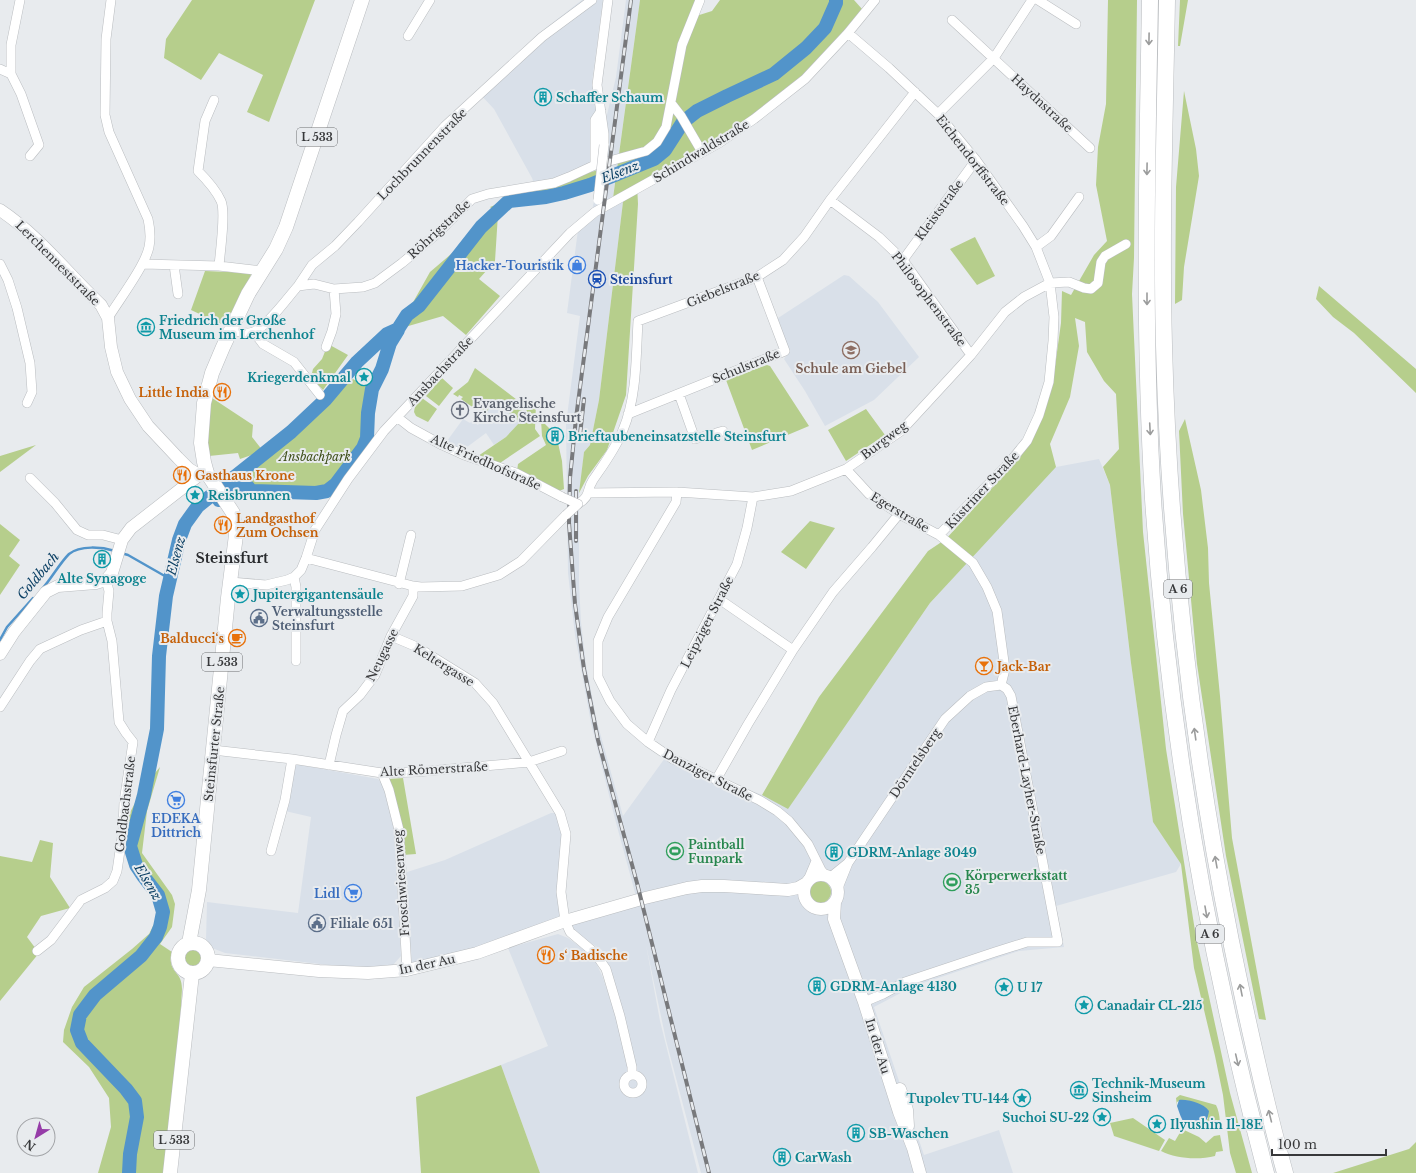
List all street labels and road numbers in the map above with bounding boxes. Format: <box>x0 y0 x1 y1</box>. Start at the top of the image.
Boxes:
street label: Haydnstraße <box>1008 71 1076 135</box>
street label: Lochbrunnenstraße <box>374 105 470 203</box>
street label: Eichendorffstraße <box>933 112 1013 208</box>
street label: Schindwaldstraße <box>650 116 752 185</box>
road number: L 533 <box>297 128 337 146</box>
street label: Kleiststraße <box>912 177 966 243</box>
street label: Röhrigstraße <box>405 196 473 262</box>
street label: Lerchenneststraße <box>13 218 104 309</box>
street label: Philosophenstraße <box>889 249 970 349</box>
street label: Giebelstraße <box>684 267 762 310</box>
street label: Ansbachstraße <box>403 333 476 410</box>
street label: Schulstraße <box>710 346 782 386</box>
street label: Burgweg <box>858 417 911 462</box>
street label: Alte Friedhofstraße <box>428 430 544 493</box>
street label: Küstriner Straße <box>942 448 1022 532</box>
street label: Egerstraße <box>868 489 932 535</box>
street label: Leipziger Straße <box>677 573 737 670</box>
road number: A 6 <box>1164 580 1192 598</box>
street label: Neugasse <box>363 626 401 684</box>
street label: Keltergasse <box>411 640 477 690</box>
road number: L 533 <box>202 653 242 671</box>
street label: Steinsfurter Straße <box>201 686 228 802</box>
street label: Eberhard-Layher-Straße <box>1005 704 1049 856</box>
street label: Dörntelsberg <box>886 725 944 801</box>
street label: Danziger Straße <box>661 746 755 804</box>
street label: Goldbachstraße <box>112 755 138 853</box>
street label: Alte Römerstraße <box>379 759 488 779</box>
street label: Froschwiesenweg <box>390 828 412 937</box>
road number: A 6 <box>1196 925 1224 943</box>
street label: In der Au <box>397 951 457 977</box>
street label: In der Au <box>862 1016 894 1076</box>
road number: L 533 <box>154 1131 194 1149</box>

